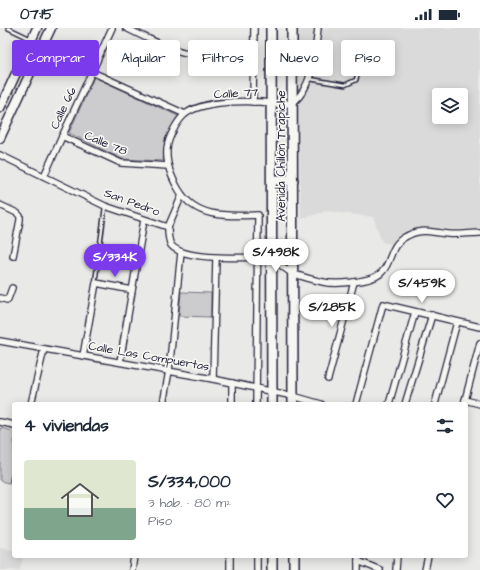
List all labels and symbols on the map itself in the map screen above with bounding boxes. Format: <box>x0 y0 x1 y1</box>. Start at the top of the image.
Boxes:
street label: Calle 66 <box>46 84 81 132</box>
street label: Calle 77 <box>213 84 259 103</box>
street label: Avenida Chillón Trapiche <box>273 90 290 222</box>
street label: Calle 78 <box>82 127 130 160</box>
street label: San Pedro <box>102 185 162 221</box>
pin: S/498K <box>243 239 309 273</box>
pin: S/334K <box>82 244 148 278</box>
pin: S/459K <box>389 270 455 304</box>
pin: S/285K <box>299 294 365 328</box>
street label: Calle Las Compuertas <box>87 337 211 375</box>

